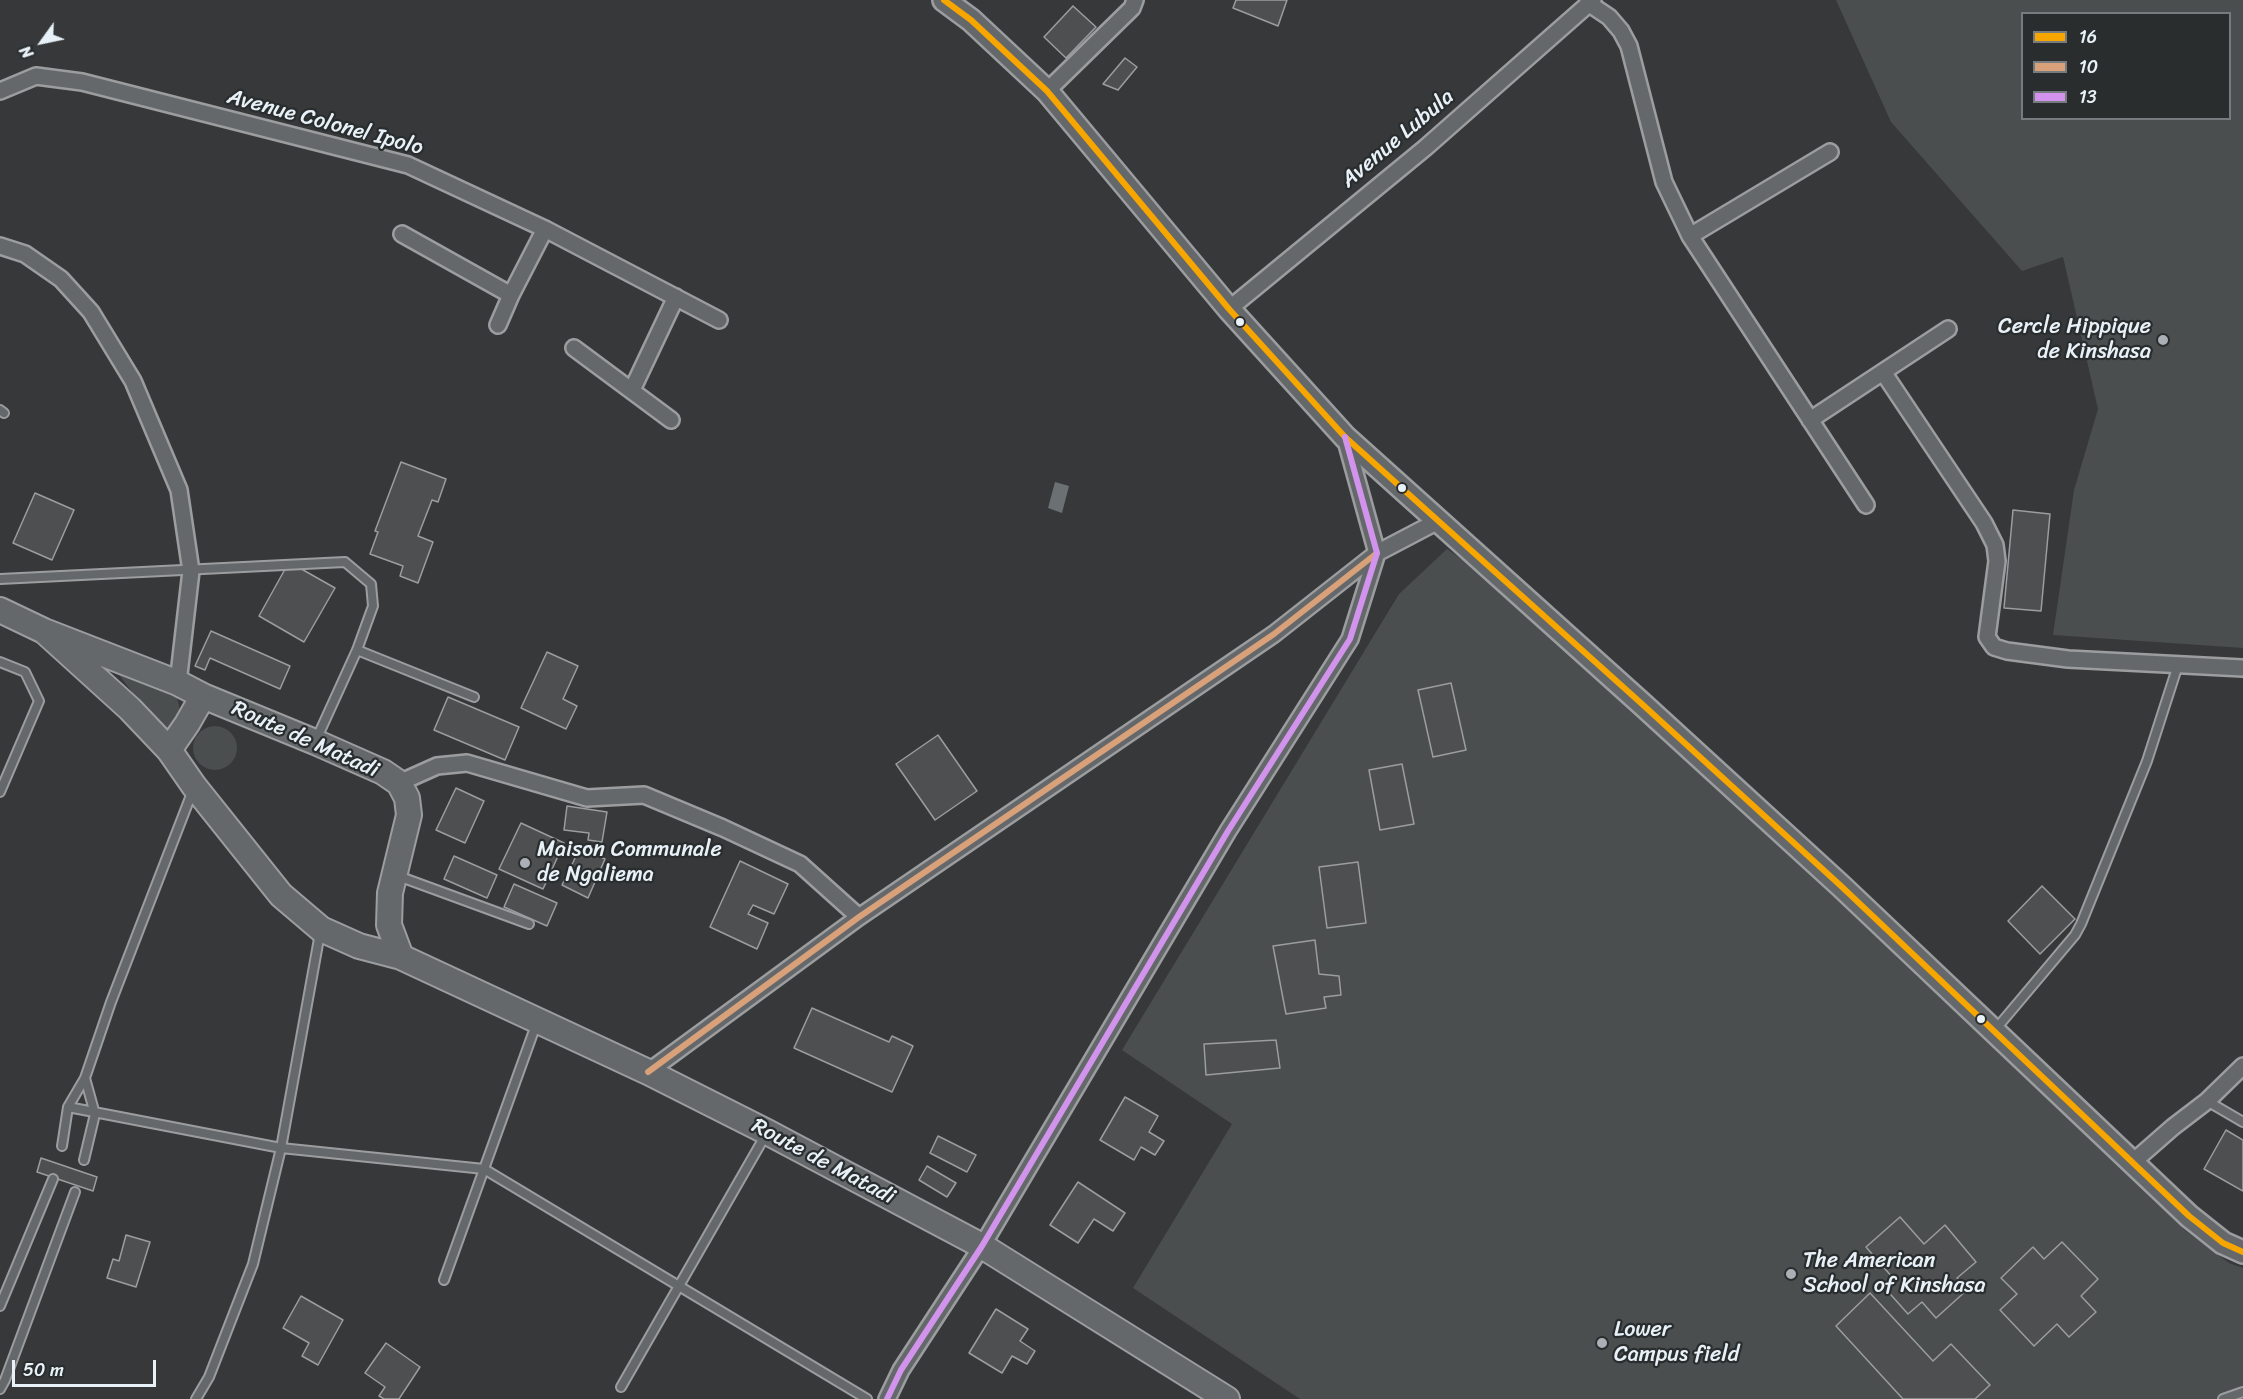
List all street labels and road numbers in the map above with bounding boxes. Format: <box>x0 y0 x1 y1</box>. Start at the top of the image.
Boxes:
street label: Avenue Colonel Ipolo <box>224 84 426 162</box>
street label: Avenue Lubula <box>1336 84 1460 194</box>
street label: Route de Matadi <box>227 696 383 784</box>
street label: Route de Matadi <box>747 1113 899 1211</box>

